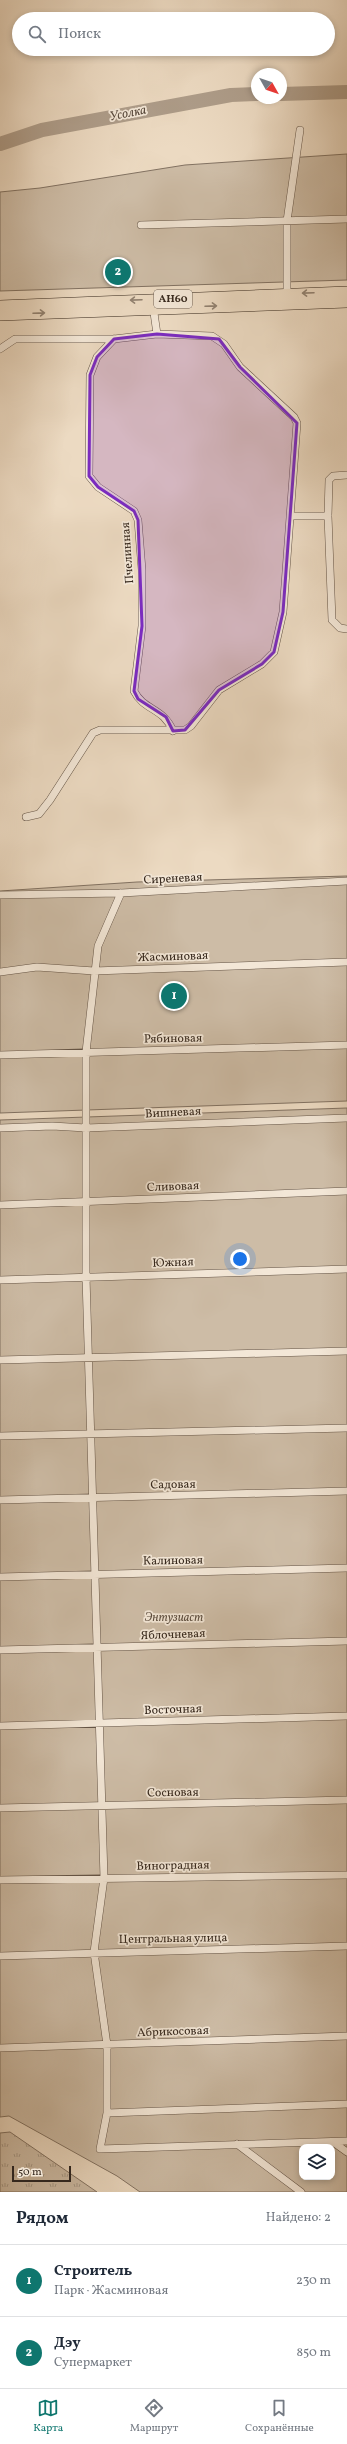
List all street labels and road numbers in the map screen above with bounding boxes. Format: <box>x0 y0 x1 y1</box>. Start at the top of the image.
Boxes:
road number: АН60 <box>154 290 192 308</box>
street label: Пчелинная <box>118 522 138 584</box>
street label: Сиреневая <box>143 869 203 889</box>
street label: Жасминовая <box>137 948 209 966</box>
street label: Рябиновая <box>144 1030 202 1048</box>
street label: Вишневая <box>145 1104 201 1122</box>
street label: Сливовая <box>146 1178 200 1196</box>
street label: Южная <box>152 1254 194 1272</box>
street label: Садовая <box>150 1477 196 1493</box>
street label: Калиновая <box>143 1552 203 1570</box>
street label: Яблочневая <box>140 1626 206 1644</box>
street label: Восточная <box>144 1701 202 1719</box>
street label: Сосновая <box>147 1785 199 1801</box>
street label: Виноградная <box>136 1857 210 1875</box>
street label: Центральная улица <box>119 1930 227 1948</box>
street label: Абрикосовая <box>137 2023 209 2041</box>

